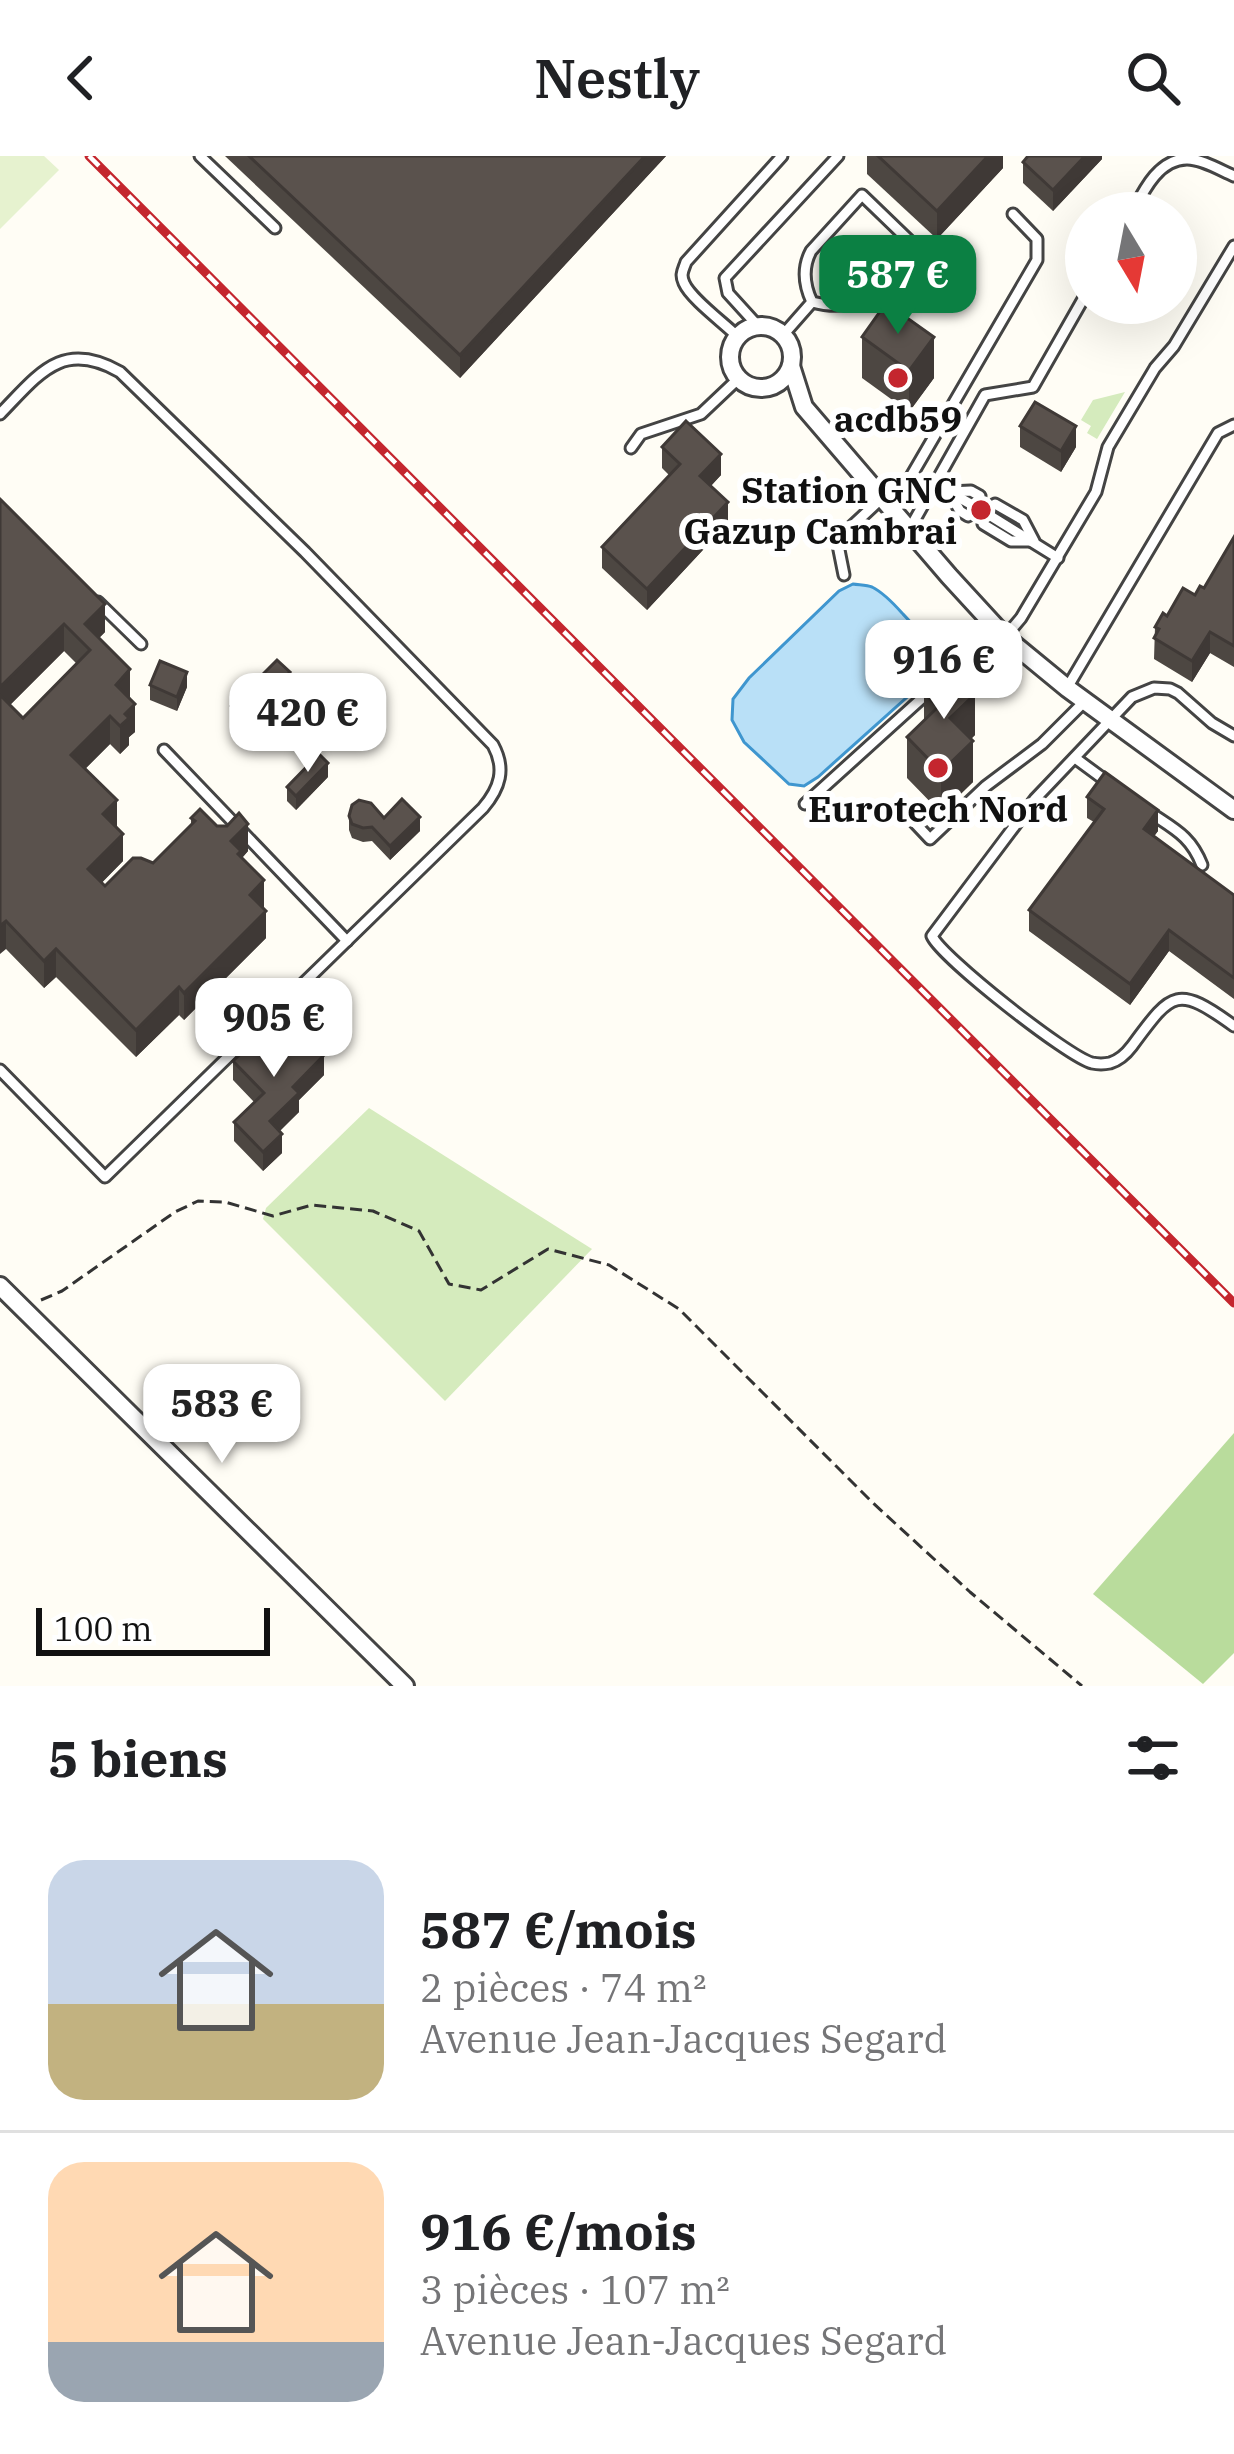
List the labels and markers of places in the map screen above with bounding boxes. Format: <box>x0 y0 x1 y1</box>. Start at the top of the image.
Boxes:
pin: 587 € <box>814 235 982 337</box>
marker: acdb59 <box>885 365 911 391</box>
place label: acdb59 <box>834 395 962 442</box>
place label: Station GNC Gazup Cambrai <box>683 466 957 554</box>
marker: Station GNC Gazup Cambrai <box>968 497 994 523</box>
pin: 916 € <box>860 620 1028 722</box>
pin: 420 € <box>224 673 392 775</box>
marker: Eurotech Nord <box>925 755 951 781</box>
place label: Eurotech Nord <box>808 785 1068 832</box>
pin: 905 € <box>190 978 358 1080</box>
pin: 583 € <box>138 1364 306 1466</box>

